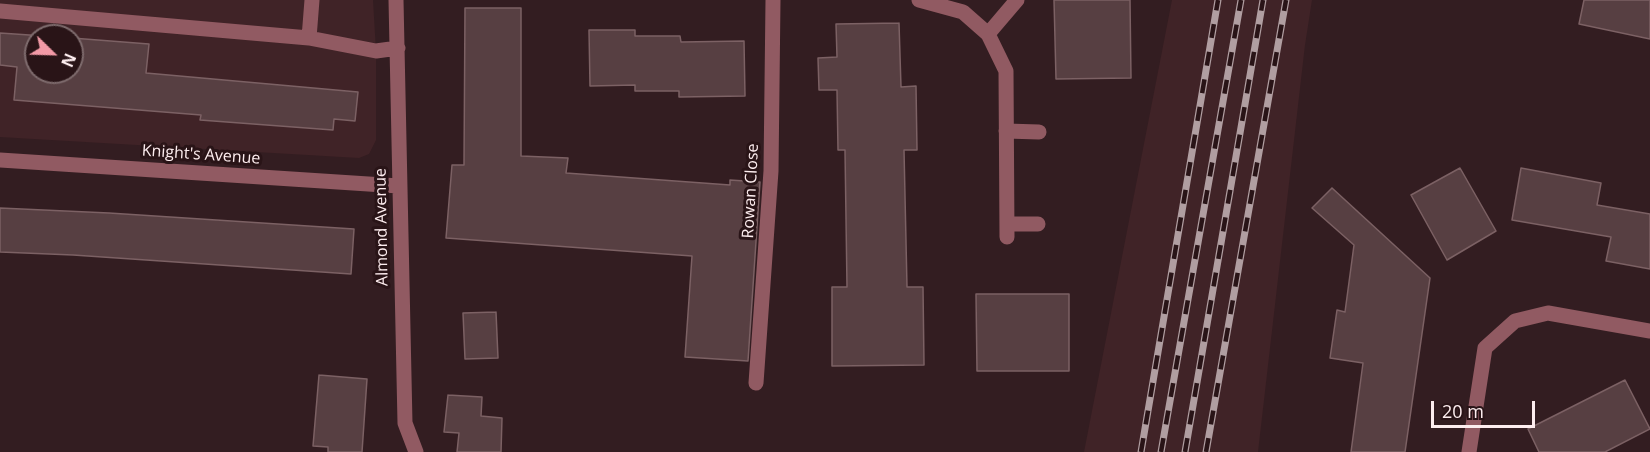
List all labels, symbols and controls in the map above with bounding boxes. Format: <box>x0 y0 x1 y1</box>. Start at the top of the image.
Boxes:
north arrow <box>24 24 84 84</box>
text: N <box>56 50 81 71</box>
street label: Knight's Avenue <box>141 141 261 169</box>
street label: Rowan Close <box>739 143 763 239</box>
street label: Almond Avenue <box>371 168 393 286</box>
scale bar <box>1434 389 1538 427</box>
text: 20 m <box>1442 399 1484 423</box>

